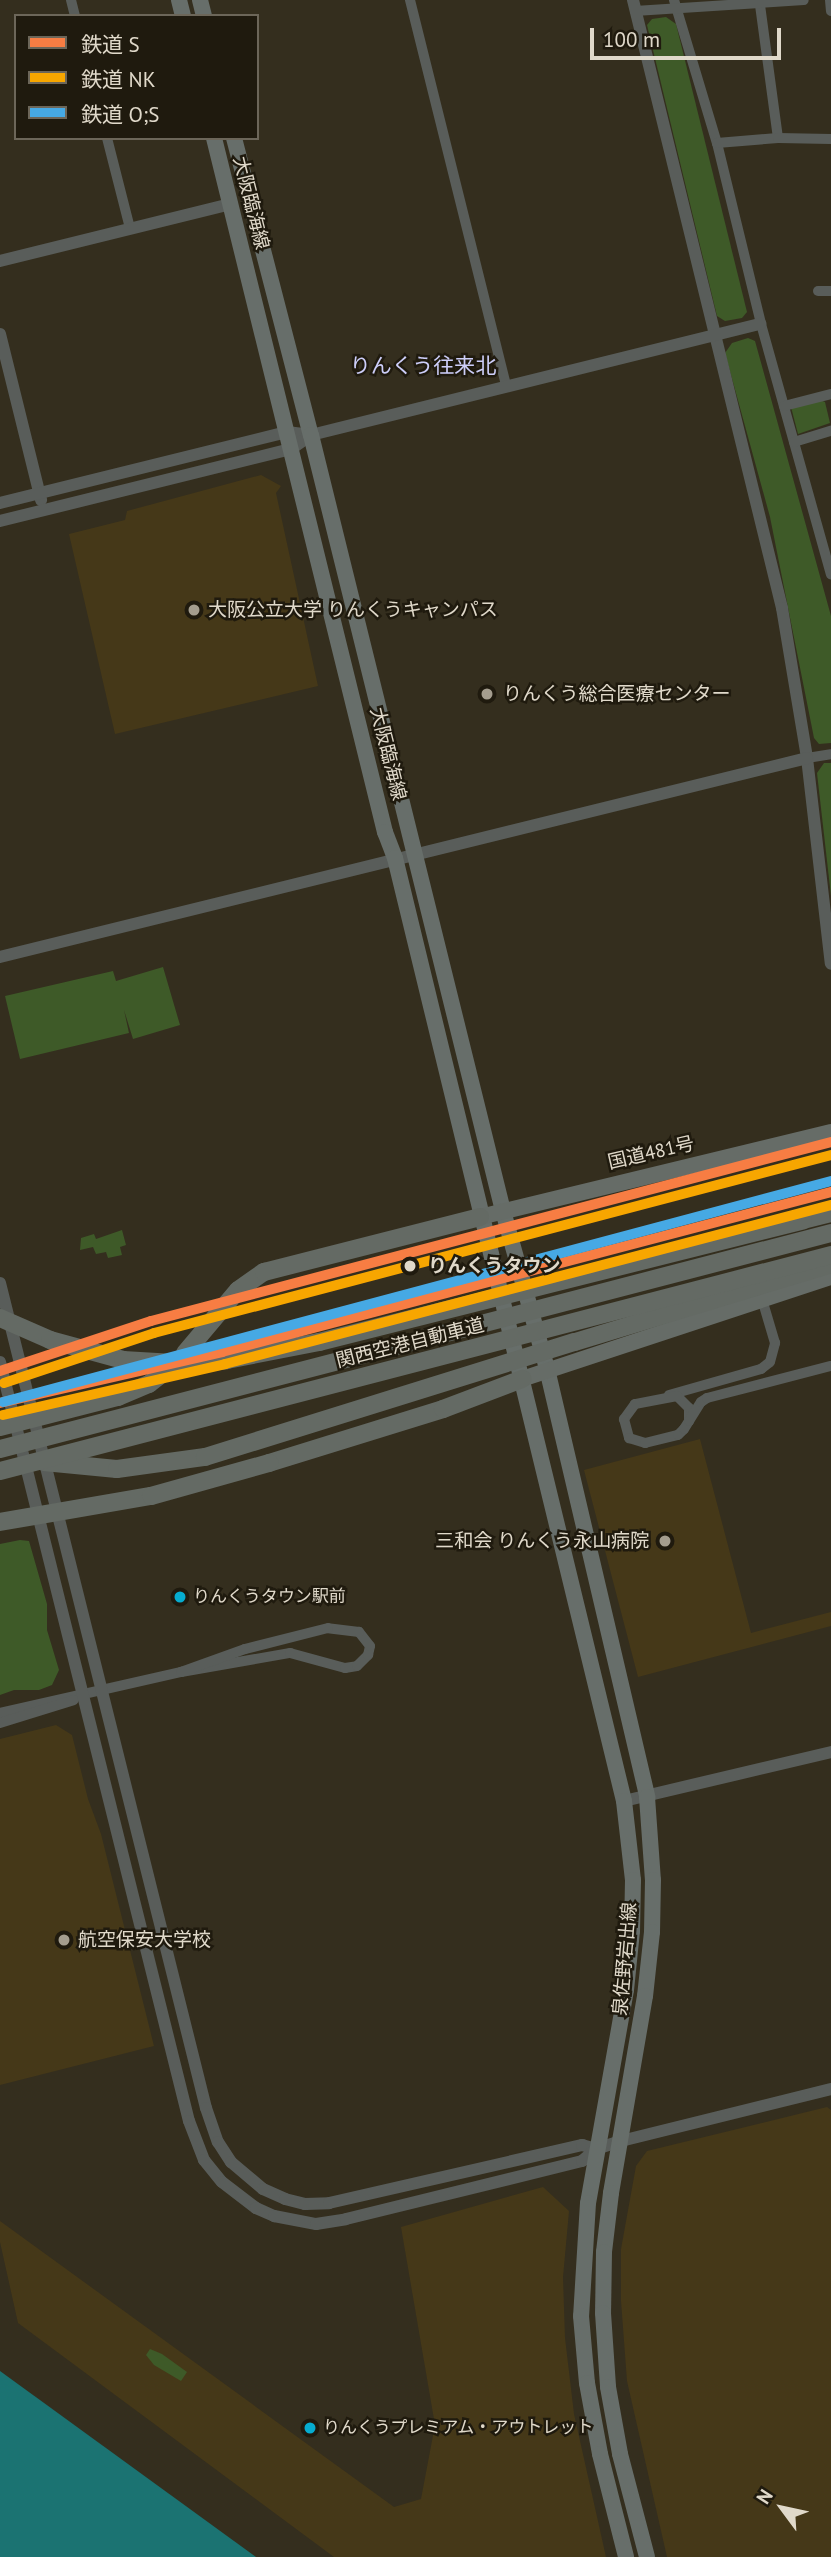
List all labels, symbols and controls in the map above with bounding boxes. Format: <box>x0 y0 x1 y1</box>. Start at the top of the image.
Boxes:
legend <box>14 14 259 140</box>
scale bar <box>593 14 784 58</box>
text: 100 m <box>603 26 660 53</box>
text: 鉄道 S <box>81 31 140 58</box>
text: 鉄道 NK <box>81 66 156 93</box>
text: 鉄道 O;S <box>81 101 160 128</box>
street label: 大阪臨海線 <box>228 154 274 252</box>
district label: りんくう往来北 <box>350 353 496 379</box>
place label: 大阪公立大学 りんくうキャンパス <box>208 599 498 621</box>
marker: 大阪公立大学 りんくうキャンパス <box>186 602 202 618</box>
place label: りんくう総合医療センター <box>503 683 731 705</box>
marker: りんくう総合医療センター <box>477 684 497 704</box>
street label: 大阪臨海線 <box>365 705 411 803</box>
street label: 国道481号 <box>606 1132 696 1174</box>
marker: りんくうタウン <box>399 1255 421 1277</box>
place label: りんくうタウン <box>428 1255 561 1277</box>
street label: 関西空港自動車道 <box>333 1314 487 1372</box>
place label: 三和会 りんくう永山病院 <box>435 1530 649 1552</box>
marker: 三和会 りんくう永山病院 <box>655 1531 675 1551</box>
place label: りんくうタウン駅前 <box>193 1587 346 1607</box>
marker: りんくうタウン駅前 <box>173 1590 187 1604</box>
street label: 泉佐野岩出線 <box>609 1901 641 2017</box>
place label: 航空保安大学校 <box>78 1929 211 1951</box>
marker: 航空保安大学校 <box>56 1932 72 1948</box>
place label: りんくうプレミアム・アウトレット <box>323 2418 595 2438</box>
marker: りんくうプレミアム・アウトレット <box>303 2421 317 2435</box>
north arrow <box>747 2473 817 2543</box>
text: N <box>751 2485 778 2508</box>

